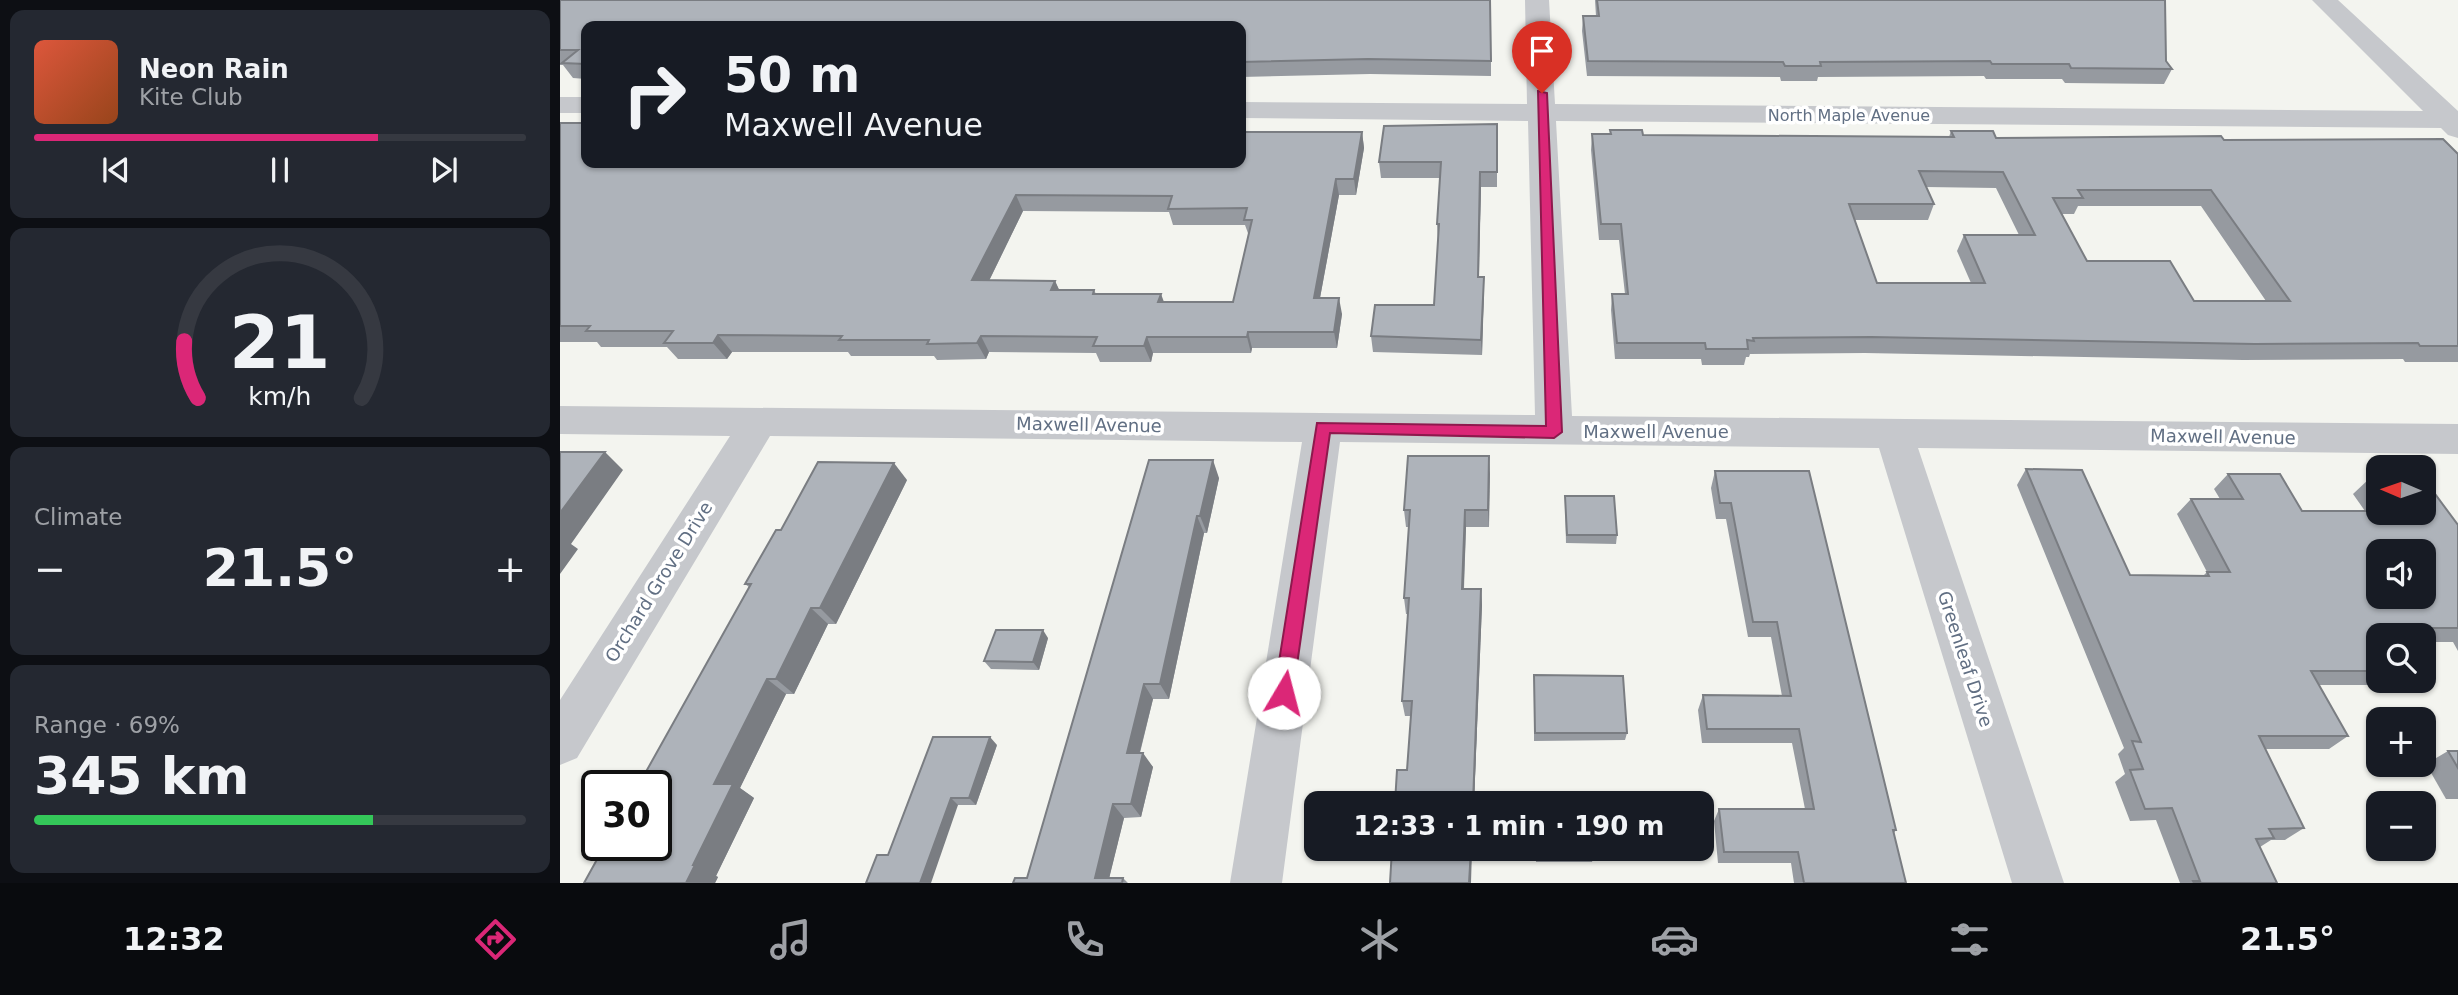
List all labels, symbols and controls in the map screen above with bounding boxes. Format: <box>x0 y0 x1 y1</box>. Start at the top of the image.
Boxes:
pin <box>1512 21 1572 93</box>
icon: arrive <box>1523 32 1561 70</box>
text: 50 m <box>724 47 860 104</box>
icon: right <box>609 49 700 140</box>
text: Neon Rain <box>139 54 289 84</box>
text: Kite Club <box>139 84 243 110</box>
text: Maxwell Avenue <box>724 106 983 144</box>
street label: North Maple Avenue <box>1768 106 1930 125</box>
icon: previous <box>97 151 135 189</box>
icon: pause <box>261 151 299 189</box>
icon: next <box>425 151 463 189</box>
text: 21 <box>229 301 331 386</box>
text: km/h <box>248 382 312 411</box>
street label: Maxwell Avenue <box>1016 413 1162 436</box>
street label: Maxwell Avenue <box>1583 421 1729 442</box>
street label: Maxwell Avenue <box>2150 425 2296 448</box>
north arrow <box>2366 455 2436 525</box>
map controls <box>2366 455 2436 861</box>
street label: Orchard Grove Drive <box>601 498 717 666</box>
text: Climate <box>34 504 123 530</box>
text: 21.5° <box>203 538 357 598</box>
button: sound <box>2366 539 2436 609</box>
text: − <box>34 547 66 591</box>
text: + <box>494 547 526 591</box>
street label: Greenleaf Drive <box>1934 588 1997 729</box>
button: search <box>2366 623 2436 693</box>
position arrow <box>1247 656 1321 730</box>
button: + <box>2366 707 2436 777</box>
text: Range · 69% <box>34 712 180 738</box>
text: 345 km <box>34 746 249 806</box>
speed limit sign: 30 <box>581 770 672 861</box>
button: − <box>2366 791 2436 861</box>
text: 12:33 · 1 min · 190 m <box>1354 811 1664 841</box>
icon: directions <box>471 915 520 964</box>
icon: music <box>766 915 815 964</box>
icon: phone <box>1060 915 1109 964</box>
icon: climate <box>1355 915 1404 964</box>
icon: car <box>1650 915 1699 964</box>
icon: filters <box>1945 915 1994 964</box>
text: 12:32 <box>123 920 225 958</box>
text: 21.5° <box>2240 920 2335 958</box>

